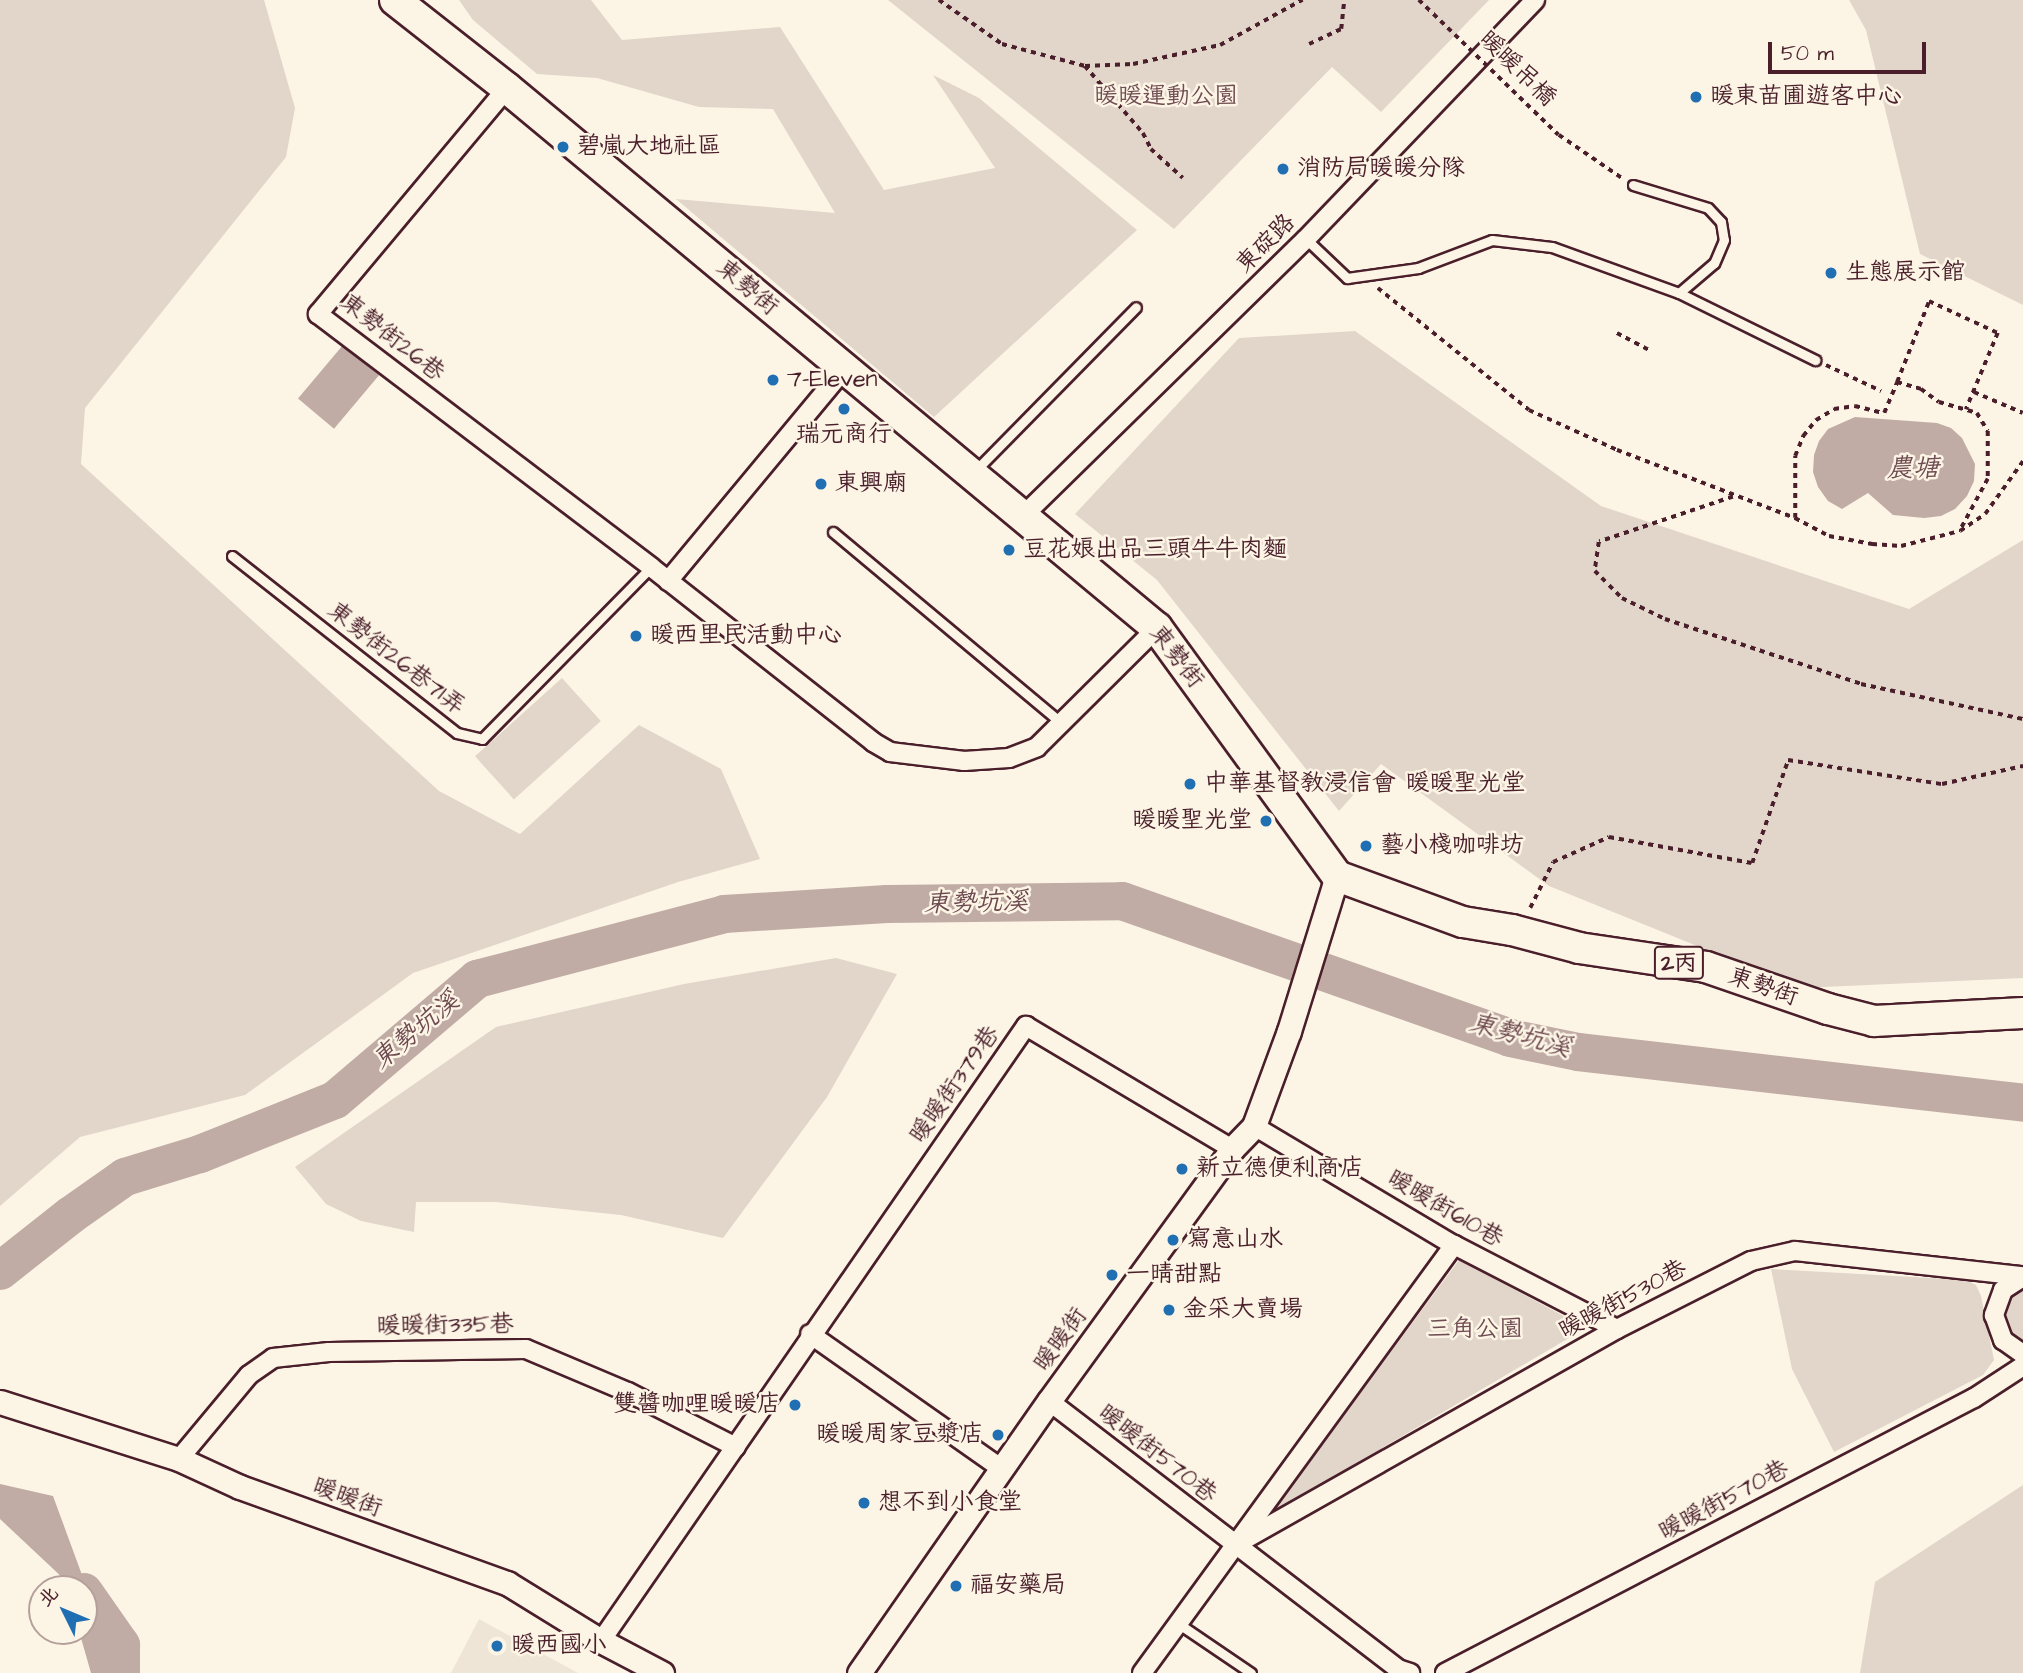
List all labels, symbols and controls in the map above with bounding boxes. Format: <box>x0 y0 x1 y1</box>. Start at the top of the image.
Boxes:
street label: 暖暖吊橋 <box>1472 25 1562 113</box>
scale bar <box>1771 28 1928 72</box>
text: 50 m <box>1781 39 1834 68</box>
park label: 暖暖運動公園 <box>1094 83 1238 111</box>
place label: 暖東苗圃遊客中心 <box>1710 83 1902 111</box>
marker: 暖東苗圃遊客中心 <box>1688 89 1704 105</box>
place label: 碧嵐大地社區 <box>577 133 721 161</box>
marker: 碧嵐大地社區 <box>555 139 571 155</box>
place label: 消防局暖暖分隊 <box>1297 155 1465 183</box>
marker: 消防局暖暖分隊 <box>1275 161 1291 177</box>
street label: 東碇路 <box>1230 208 1302 280</box>
street label: 東勢街 <box>710 254 784 322</box>
place label: 生態展示館 <box>1845 259 1965 287</box>
marker: 生態展示館 <box>1823 265 1839 281</box>
street label: 東勢街26巷 <box>334 288 450 388</box>
place label: 7-Eleven <box>787 366 878 394</box>
marker: 7-Eleven <box>765 372 781 388</box>
marker: 瑞元商行 <box>836 401 852 417</box>
place label: 瑞元商行 <box>796 421 892 449</box>
water label: 農塘 <box>1887 453 1939 485</box>
place label: 東興廟 <box>835 470 907 498</box>
marker: 東興廟 <box>813 476 829 492</box>
place label: 豆花娘出品三頭牛牛肉麵 <box>1023 536 1287 564</box>
marker: 豆花娘出品三頭牛牛肉麵 <box>1001 542 1017 558</box>
street label: 東勢街26巷71弄 <box>321 596 471 722</box>
street label: 東勢街 <box>1142 620 1210 694</box>
place label: 暖西里民活動中心 <box>650 622 842 650</box>
marker: 暖西里民活動中心 <box>628 628 644 644</box>
place label: 中華基督教浸信會 暖暖聖光堂 <box>1204 770 1526 798</box>
marker: 中華基督教浸信會 暖暖聖光堂 <box>1182 776 1198 792</box>
place label: 暖暖聖光堂 <box>1132 807 1252 835</box>
marker: 暖暖聖光堂 <box>1258 813 1274 829</box>
place label: 藝小棧咖啡坊 <box>1380 832 1524 860</box>
marker: 藝小棧咖啡坊 <box>1358 838 1374 854</box>
water label: 東勢坑溪 <box>924 886 1028 920</box>
road number: 2丙 <box>1653 944 1705 982</box>
street label: 東勢街 <box>1724 962 1802 1012</box>
water label: 東勢坑溪 <box>366 986 466 1076</box>
water label: 東勢坑溪 <box>1466 1007 1574 1065</box>
street label: 暖暖街379巷 <box>904 1021 1006 1149</box>
place label: 新立德便利商店 <box>1196 1155 1364 1183</box>
marker: 新立德便利商店 <box>1174 1161 1190 1177</box>
street label: 暖暖街610巷 <box>1382 1164 1508 1254</box>
place label: 寫意山水 <box>1187 1226 1283 1254</box>
marker: 寫意山水 <box>1165 1232 1181 1248</box>
street label: 暖暖街530巷 <box>1554 1254 1692 1346</box>
place label: 一晴甜點 <box>1126 1261 1222 1289</box>
marker: 一晴甜點 <box>1104 1267 1120 1283</box>
place label: 金采大賣場 <box>1183 1296 1303 1324</box>
street label: 暖暖街 <box>1028 1302 1094 1378</box>
marker: 金采大賣場 <box>1161 1302 1177 1318</box>
street label: 暖暖街335巷 <box>376 1310 514 1342</box>
park label: 三角公園 <box>1427 1316 1523 1344</box>
place label: 雙醬咖哩暖暖店 <box>613 1391 781 1419</box>
marker: 雙醬咖哩暖暖店 <box>787 1397 803 1413</box>
street label: 暖暖街570巷 <box>1092 1399 1222 1509</box>
place label: 暖暖周家豆漿店 <box>816 1421 984 1449</box>
marker: 暖暖周家豆漿店 <box>990 1427 1006 1443</box>
street label: 暖暖街570巷 <box>1654 1455 1794 1547</box>
street label: 暖暖街 <box>308 1472 386 1524</box>
place label: 想不到小食堂 <box>878 1489 1022 1517</box>
marker: 想不到小食堂 <box>856 1495 872 1511</box>
place label: 福安藥局 <box>970 1572 1066 1600</box>
north arrow <box>28 1575 98 1645</box>
marker: 福安藥局 <box>948 1578 964 1594</box>
text: 北 <box>32 1581 65 1613</box>
place label: 暖西國小 <box>511 1632 607 1660</box>
marker: 暖西國小 <box>489 1638 505 1654</box>

